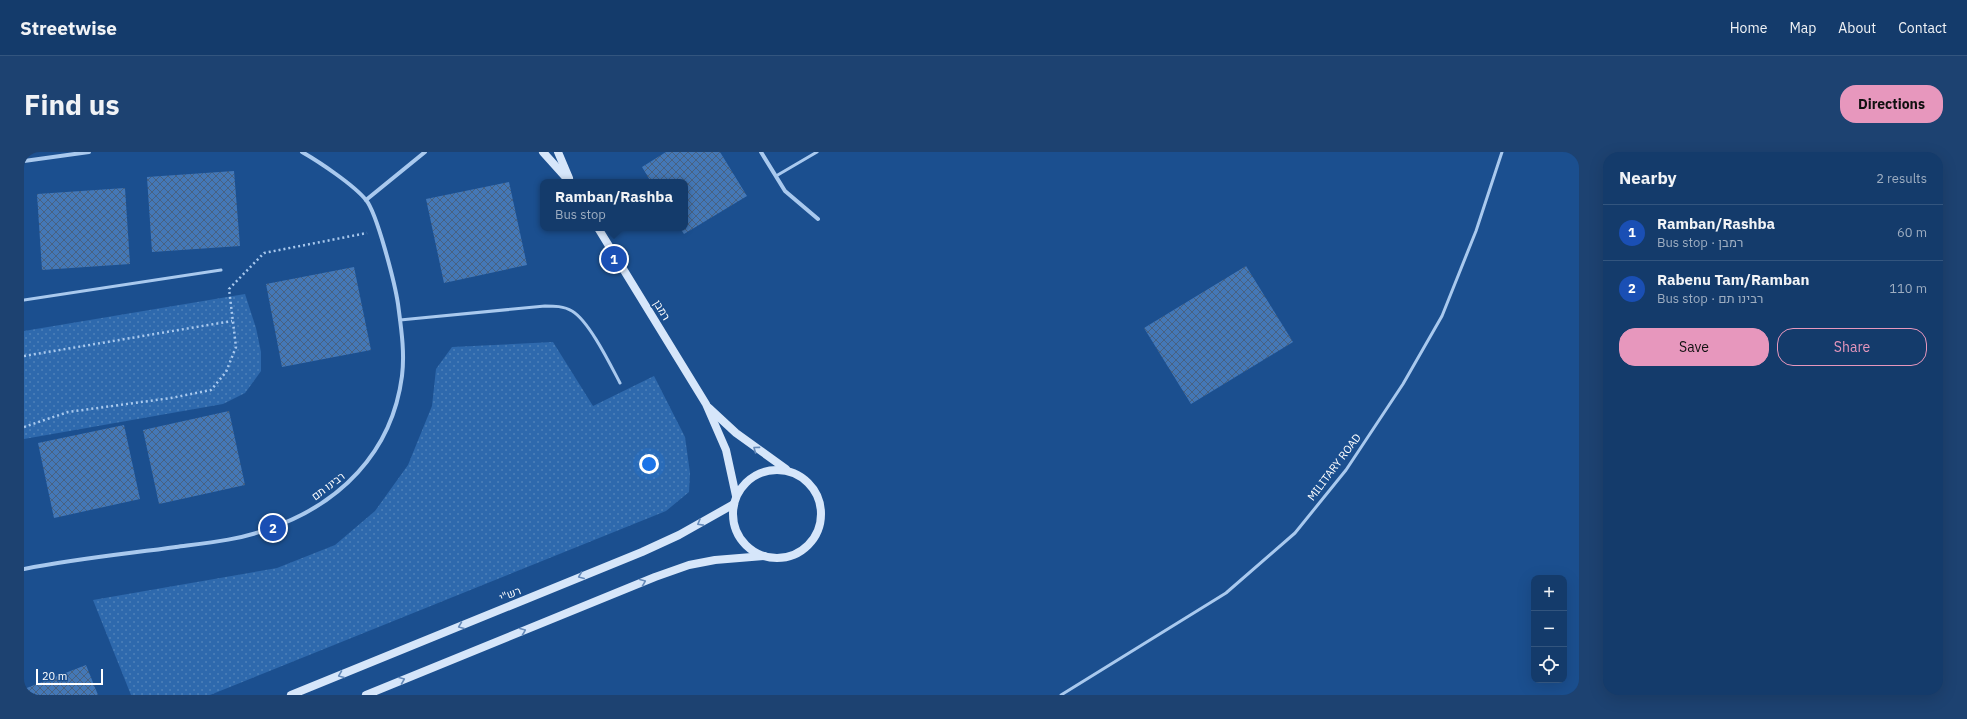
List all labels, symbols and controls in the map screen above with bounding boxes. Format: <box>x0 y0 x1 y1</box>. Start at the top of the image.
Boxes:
text: Streetwise <box>20 16 117 40</box>
text: Home <box>1730 19 1767 37</box>
text: Map <box>1789 19 1816 37</box>
text: About <box>1838 19 1876 37</box>
text: Contact <box>1898 19 1947 37</box>
button: Directions <box>1840 85 1943 123</box>
text: Find us <box>24 86 120 123</box>
text: Nearby <box>1619 167 1677 189</box>
text: 2 results <box>1876 170 1927 187</box>
popup <box>540 179 688 231</box>
text: Ramban/Rashba <box>555 187 673 206</box>
text: Bus stop <box>555 206 606 223</box>
text: Ramban/Rashba <box>1657 214 1775 233</box>
text: 1 <box>1628 224 1636 241</box>
text: 60 m <box>1897 224 1927 241</box>
text: Bus stop · רמבן <box>1657 234 1743 251</box>
pin: 1 <box>601 244 627 274</box>
text: Rabenu Tam/Ramban <box>1657 270 1810 289</box>
text: 2 <box>1628 280 1636 297</box>
text: 110 m <box>1889 280 1927 297</box>
text: Bus stop · רבינו תם <box>1657 290 1763 307</box>
street label: רמבן <box>651 297 673 323</box>
button: Save <box>1619 328 1769 366</box>
button: Share <box>1777 328 1927 366</box>
street label: MILITARY ROAD <box>1304 431 1364 503</box>
one-way arrow <box>753 447 760 454</box>
your location <box>639 454 659 474</box>
street label: רבינו תם <box>309 469 347 503</box>
pin: 2 <box>260 513 286 543</box>
one-way arrow <box>697 519 704 526</box>
one-way arrow <box>578 572 585 580</box>
map controls <box>1531 575 1567 683</box>
button: + <box>1531 575 1567 611</box>
one-way arrow <box>639 579 647 587</box>
street label: רש"י <box>497 583 523 605</box>
button: − <box>1531 611 1567 647</box>
one-way arrow <box>457 621 464 629</box>
one-way arrow <box>519 628 526 636</box>
button: locate <box>1531 647 1567 683</box>
scale bar <box>36 667 103 686</box>
text: 20 m <box>42 669 67 683</box>
one-way arrow <box>337 670 344 678</box>
one-way arrow <box>399 677 406 685</box>

